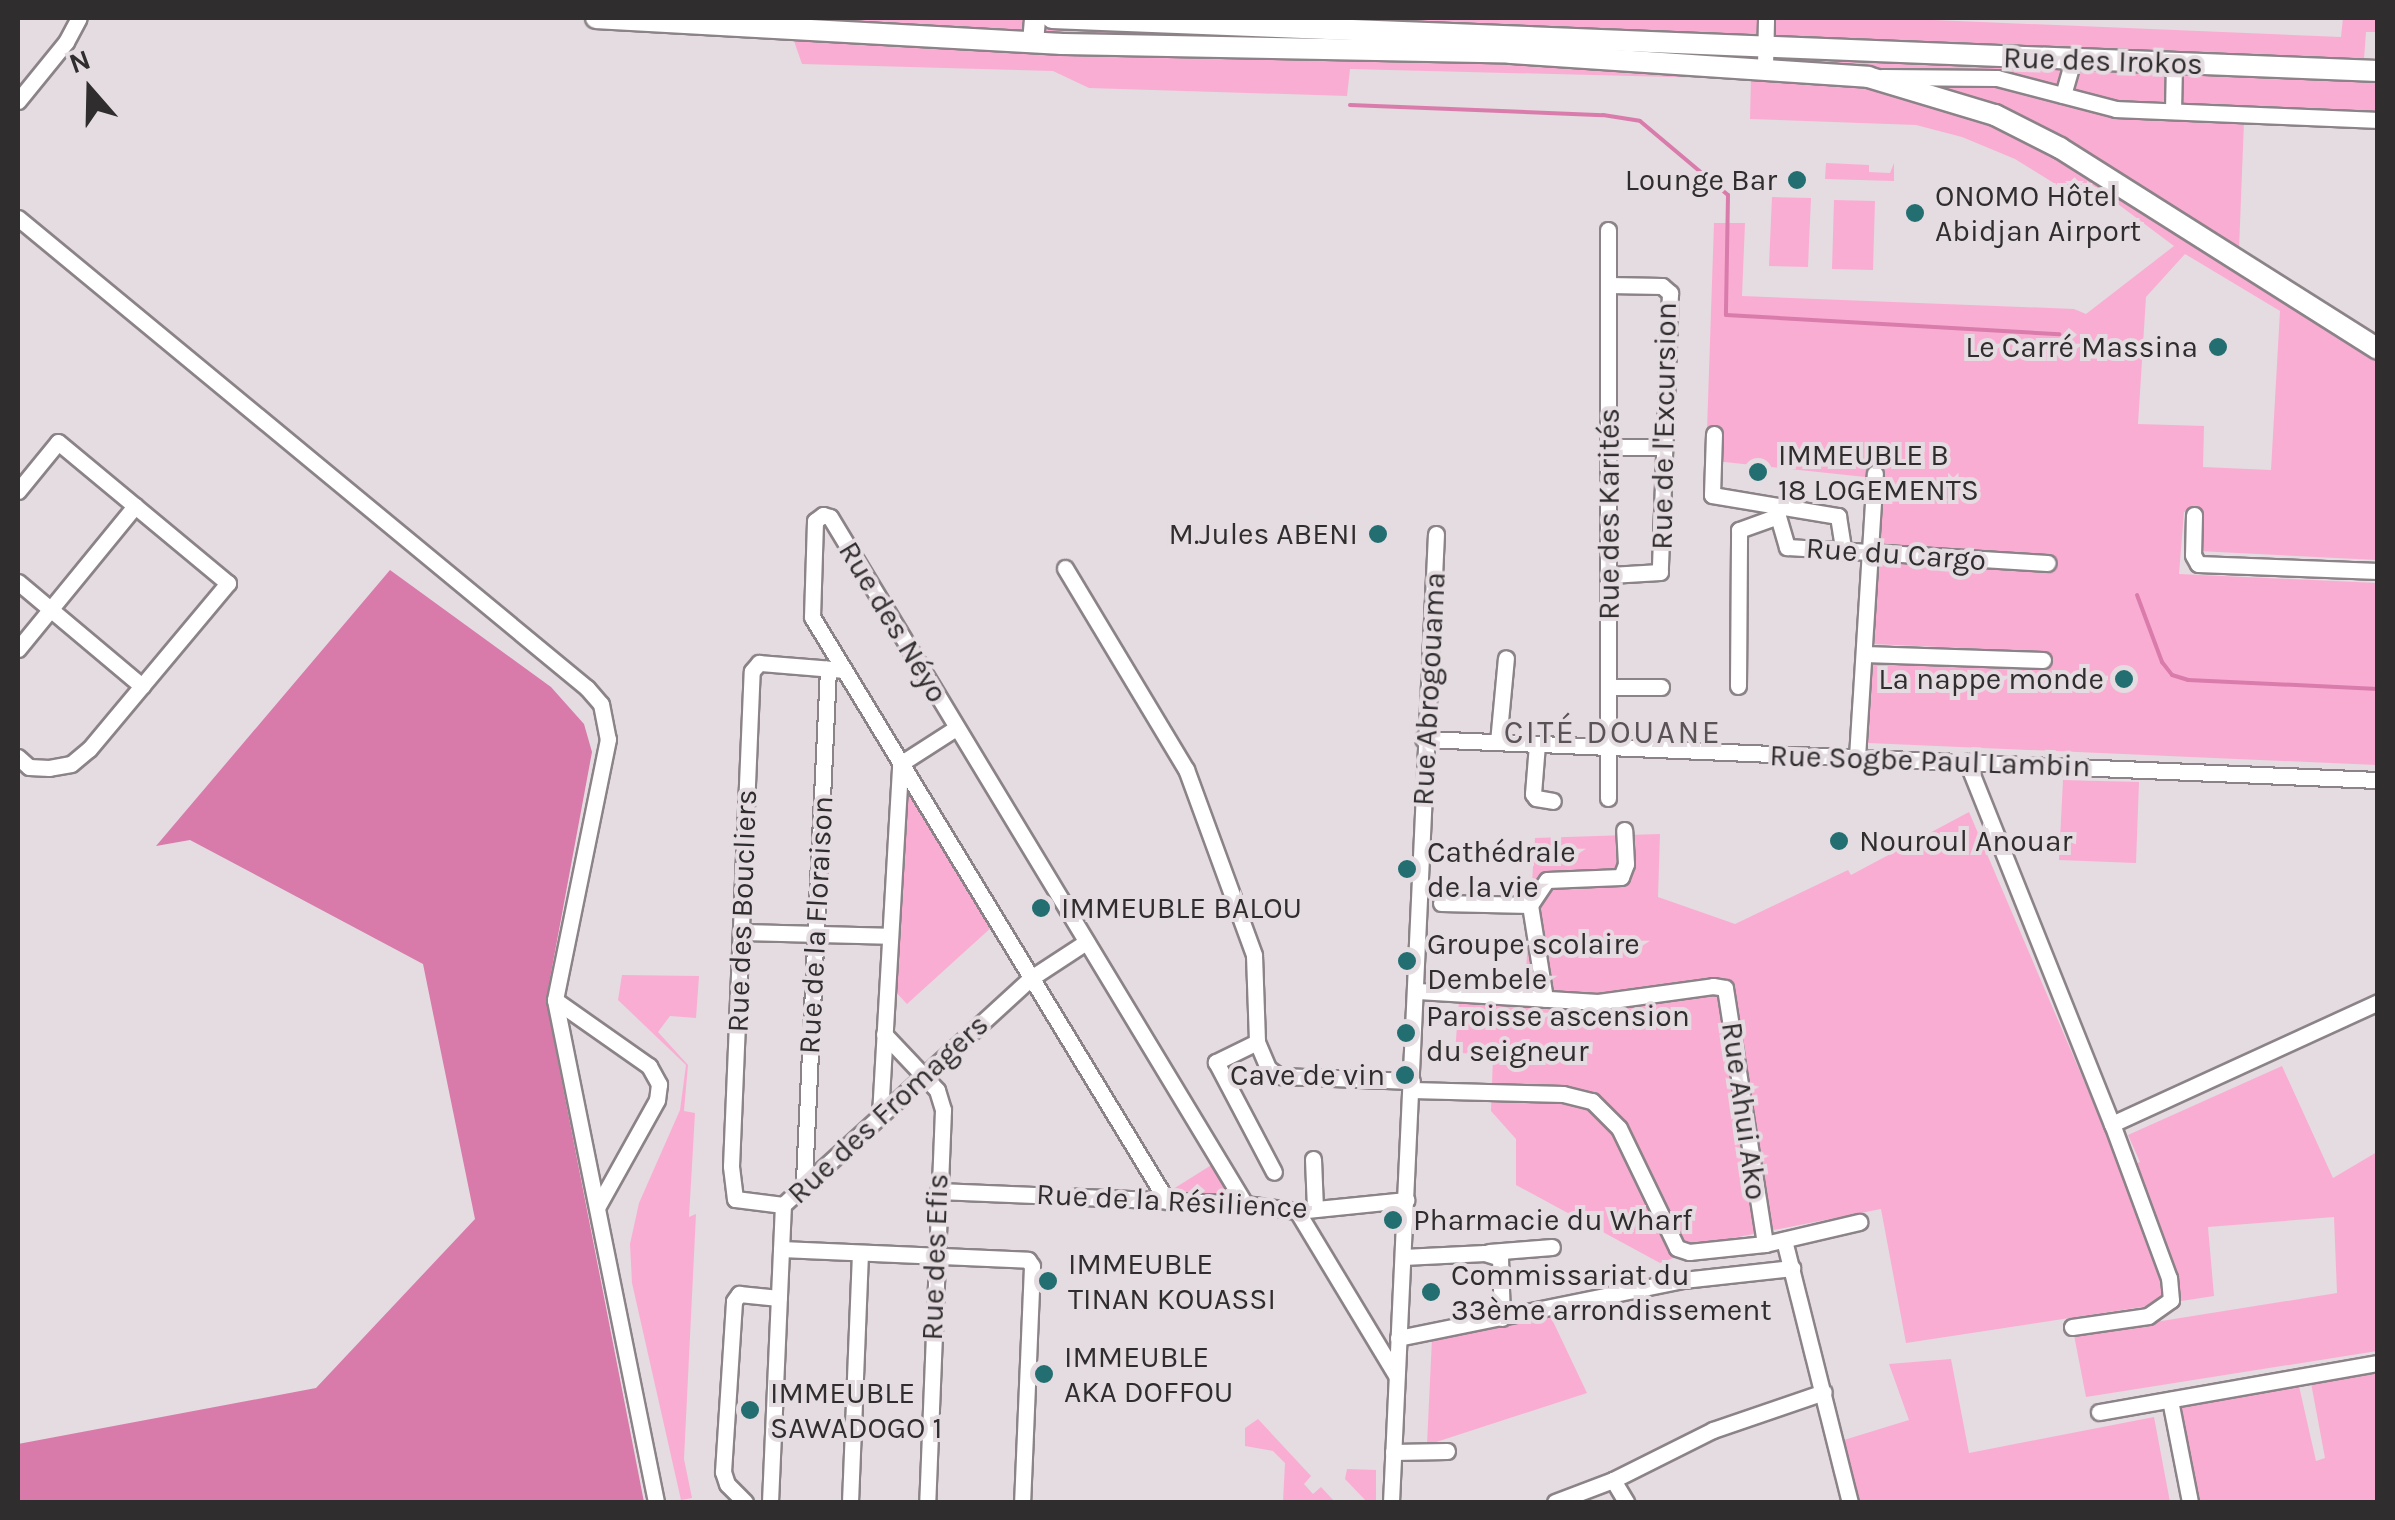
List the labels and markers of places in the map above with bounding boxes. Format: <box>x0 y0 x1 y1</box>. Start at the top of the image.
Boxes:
place label: Lounge Bar <box>1625 162 1777 198</box>
marker: Lounge Bar <box>1786 169 1808 191</box>
place label: ONOMO Hôtel Abidjan Airport <box>1935 178 2141 248</box>
marker: ONOMO Hôtel Abidjan Airport <box>1904 202 1926 224</box>
place label: Le Carré Massina <box>1965 329 2198 365</box>
marker: Le Carré Massina <box>2207 336 2229 358</box>
place label: IMMEUBLE B 18 LOGEMENTS <box>1778 437 1979 508</box>
marker: IMMEUBLE B 18 LOGEMENTS <box>1747 461 1769 483</box>
place label: M.Jules ABENI <box>1169 516 1358 552</box>
marker: M.Jules ABENI <box>1367 523 1389 545</box>
place label: La nappe monde <box>1878 661 2104 697</box>
marker: La nappe monde <box>2113 668 2135 690</box>
place label: Nouroul Anouar <box>1859 823 2072 859</box>
marker: Nouroul Anouar <box>1828 830 1850 852</box>
place label: Cathédrale de la vie <box>1427 834 1576 904</box>
marker: Cathédrale de la vie <box>1396 858 1418 880</box>
place label: IMMEUBLE BALOU <box>1061 890 1302 926</box>
marker: IMMEUBLE BALOU <box>1030 897 1052 919</box>
place label: Groupe scolaire Dembele <box>1427 926 1640 996</box>
marker: Groupe scolaire Dembele <box>1396 950 1418 972</box>
place label: Paroisse ascension du seigneur <box>1426 998 1690 1068</box>
marker: Paroisse ascension du seigneur <box>1395 1022 1417 1044</box>
place label: Cave de vin <box>1230 1057 1385 1093</box>
marker: Cave de vin <box>1394 1064 1416 1086</box>
place label: Pharmacie du Wharf <box>1413 1202 1692 1238</box>
marker: Pharmacie du Wharf <box>1382 1209 1404 1231</box>
place label: IMMEUBLE TINAN KOUASSI <box>1068 1246 1276 1316</box>
place label: Commissariat du 33ème arrondissement <box>1451 1257 1772 1328</box>
marker: IMMEUBLE TINAN KOUASSI <box>1037 1270 1059 1292</box>
marker: Commissariat du 33ème arrondissement <box>1420 1281 1442 1303</box>
place label: IMMEUBLE AKA DOFFOU <box>1064 1339 1233 1410</box>
marker: IMMEUBLE AKA DOFFOU <box>1033 1363 1055 1385</box>
place label: IMMEUBLE SAWADOGO 1 <box>770 1375 943 1446</box>
marker: IMMEUBLE SAWADOGO 1 <box>739 1399 761 1421</box>

